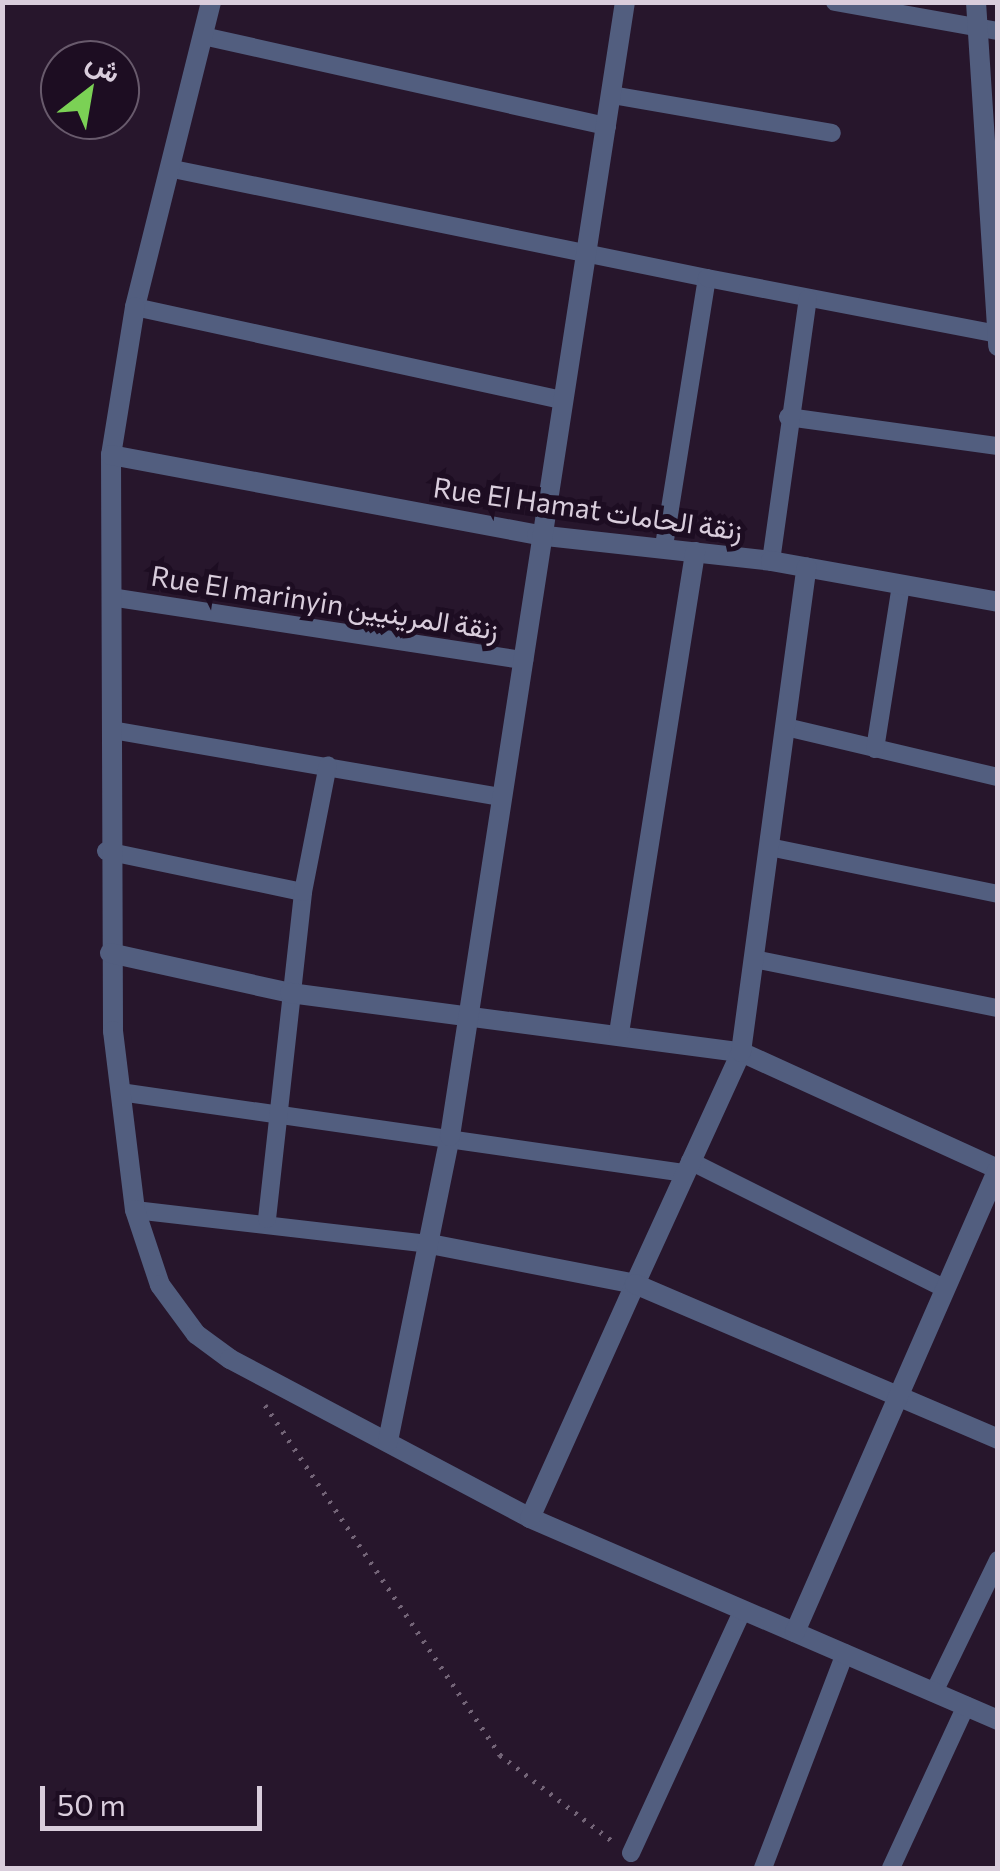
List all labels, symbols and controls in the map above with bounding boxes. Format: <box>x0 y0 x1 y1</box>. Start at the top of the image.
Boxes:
north arrow <box>40 40 140 140</box>
text: ش <box>81 43 128 89</box>
street label: Rue El Hamat زنقة الحامات <box>431 470 745 546</box>
street label: Rue El marinyin زنقة المرينيين <box>149 558 501 646</box>
scale bar <box>45 1766 268 1828</box>
text: 50 m <box>57 1785 126 1822</box>

